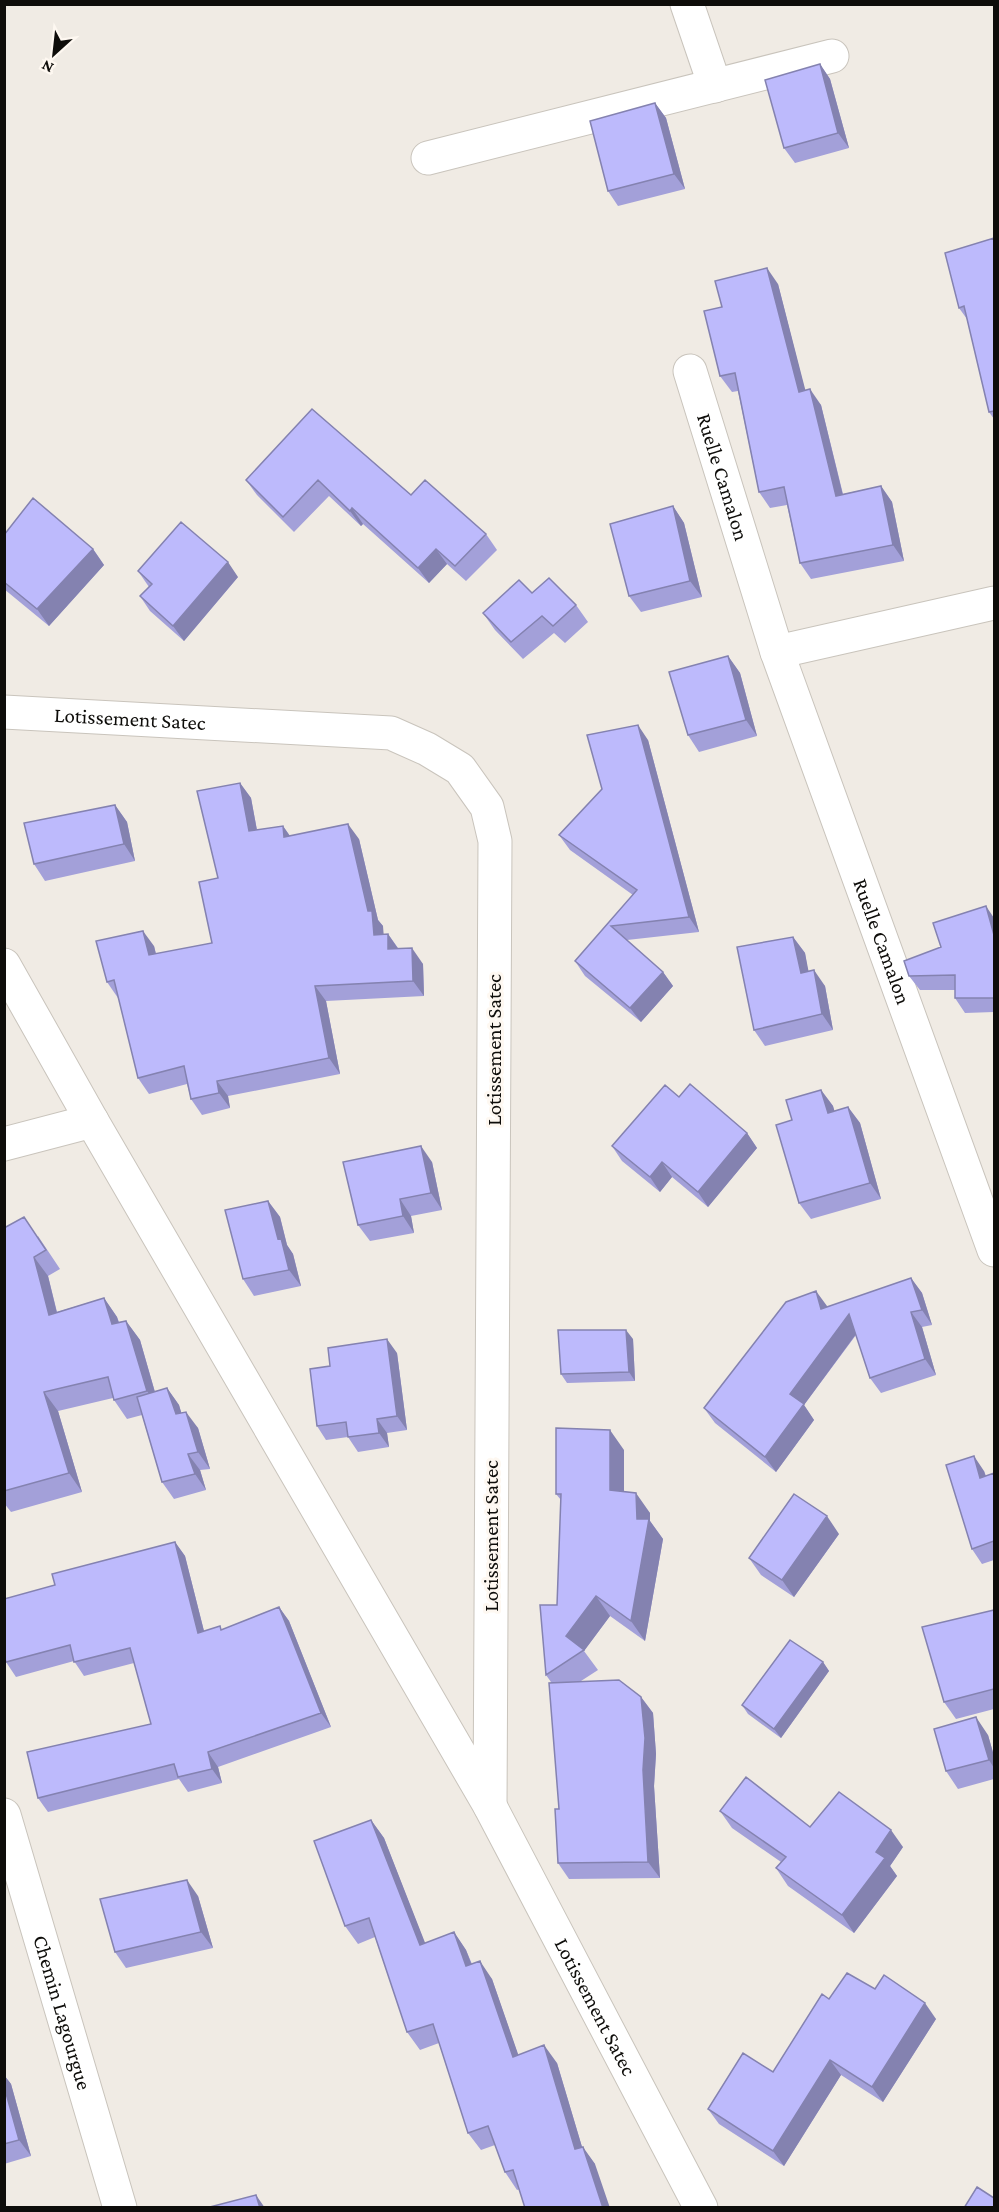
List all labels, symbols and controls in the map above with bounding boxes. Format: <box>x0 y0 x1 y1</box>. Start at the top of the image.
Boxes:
north arrow <box>24 24 84 84</box>
text: N <box>39 57 56 77</box>
street label: Ruelle Camalon <box>692 410 754 544</box>
street label: Lotissement Satec <box>53 703 206 735</box>
street label: Ruelle Camalon <box>848 875 916 1007</box>
street label: Lotissement Satec <box>482 974 506 1126</box>
street label: Lotissement Satec <box>479 1460 503 1612</box>
street label: Chemin Lagourgue <box>28 1932 96 2093</box>
street label: Lotissement Satec <box>549 1934 641 2080</box>

